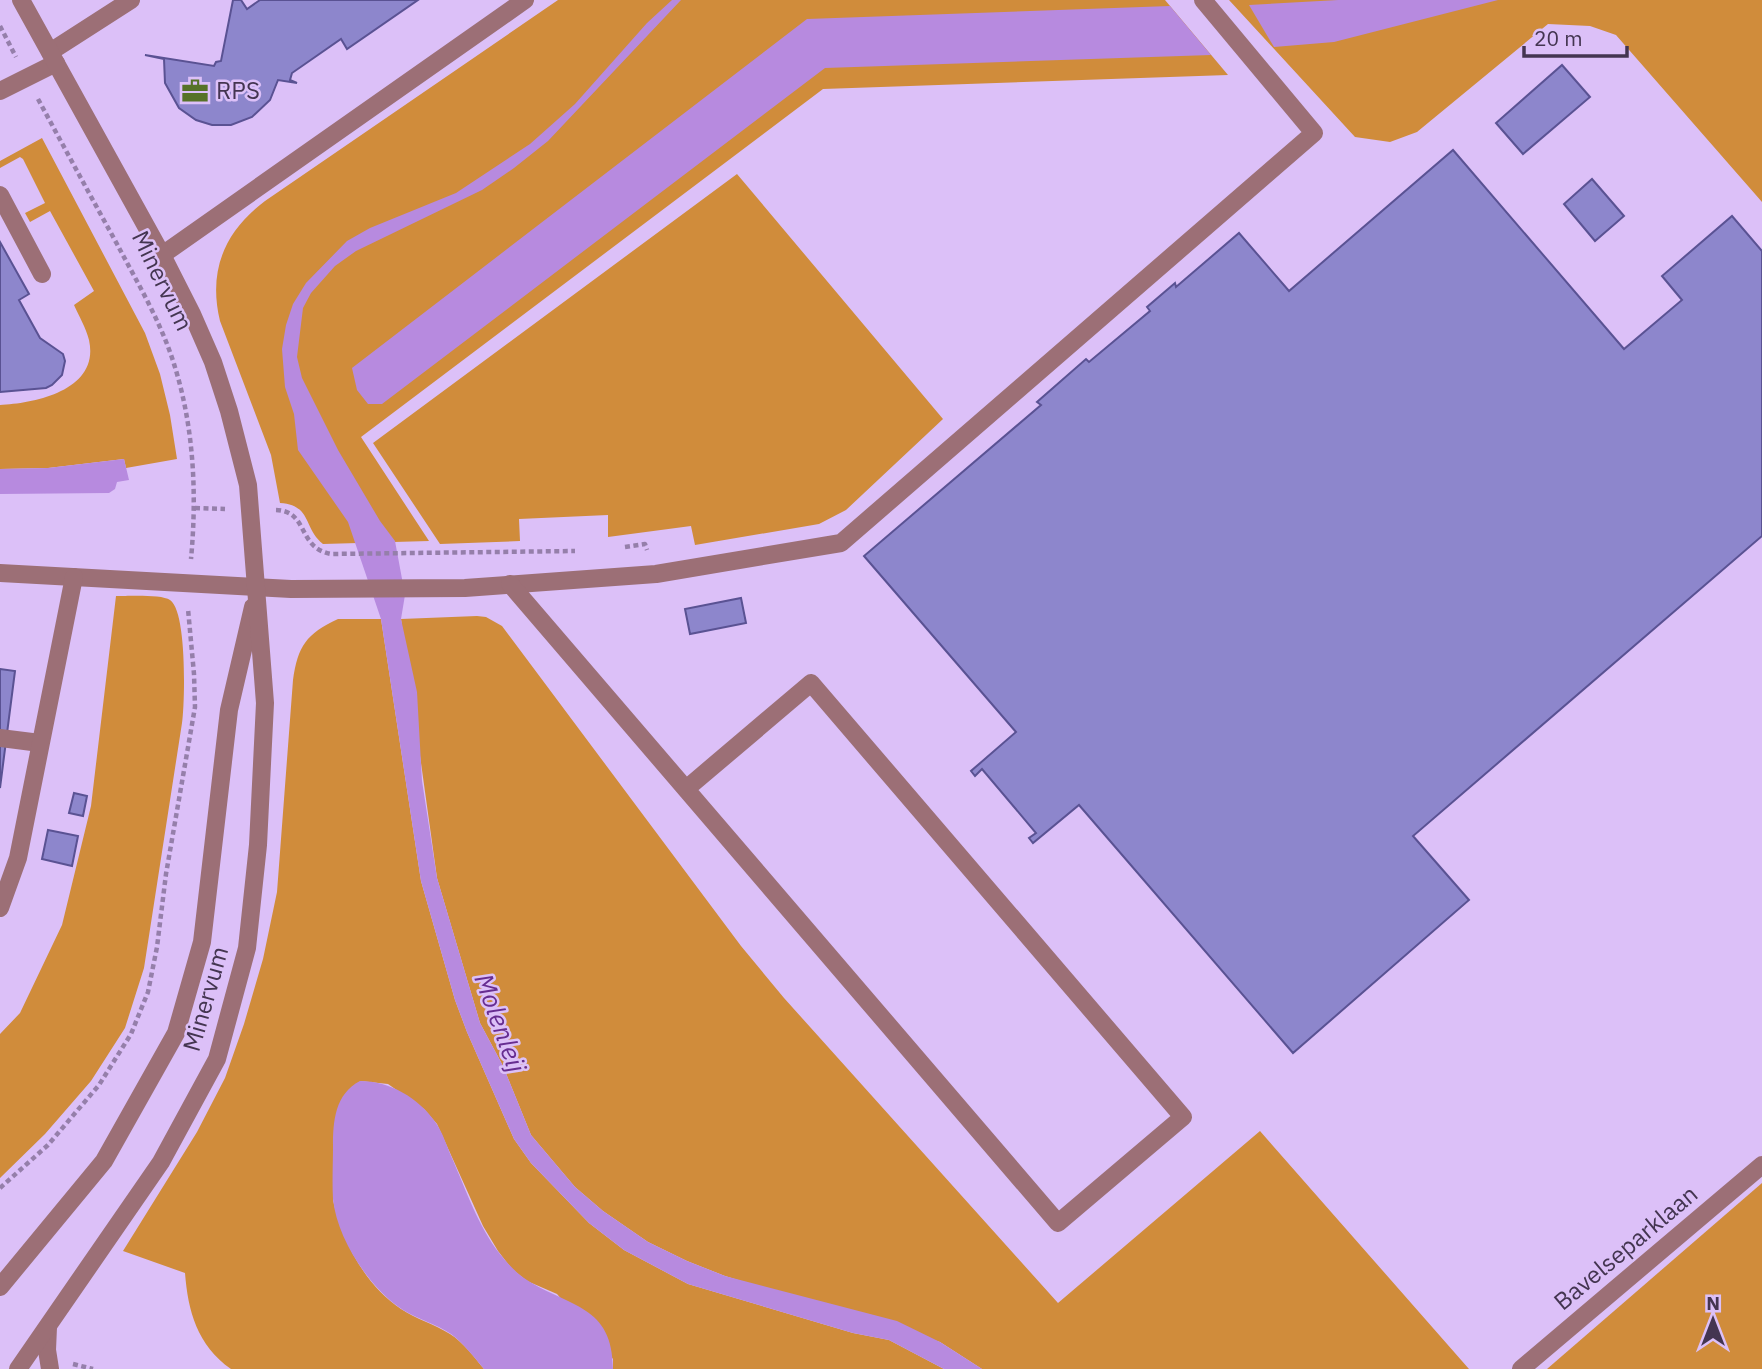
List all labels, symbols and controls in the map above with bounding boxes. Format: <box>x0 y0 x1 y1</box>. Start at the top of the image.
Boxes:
scale bar <box>1524 14 1627 58</box>
text: 20 m <box>1534 24 1583 52</box>
place label: RPS <box>216 74 260 106</box>
office icon: RPS <box>180 76 210 106</box>
street label: Minervum <box>125 225 201 336</box>
street label: Minervum <box>175 943 235 1055</box>
water label: Molenleij <box>467 968 535 1077</box>
street label: Bavelseparklaan <box>1547 1178 1704 1317</box>
north arrow <box>1678 1285 1748 1355</box>
text: N <box>1706 1291 1720 1315</box>

